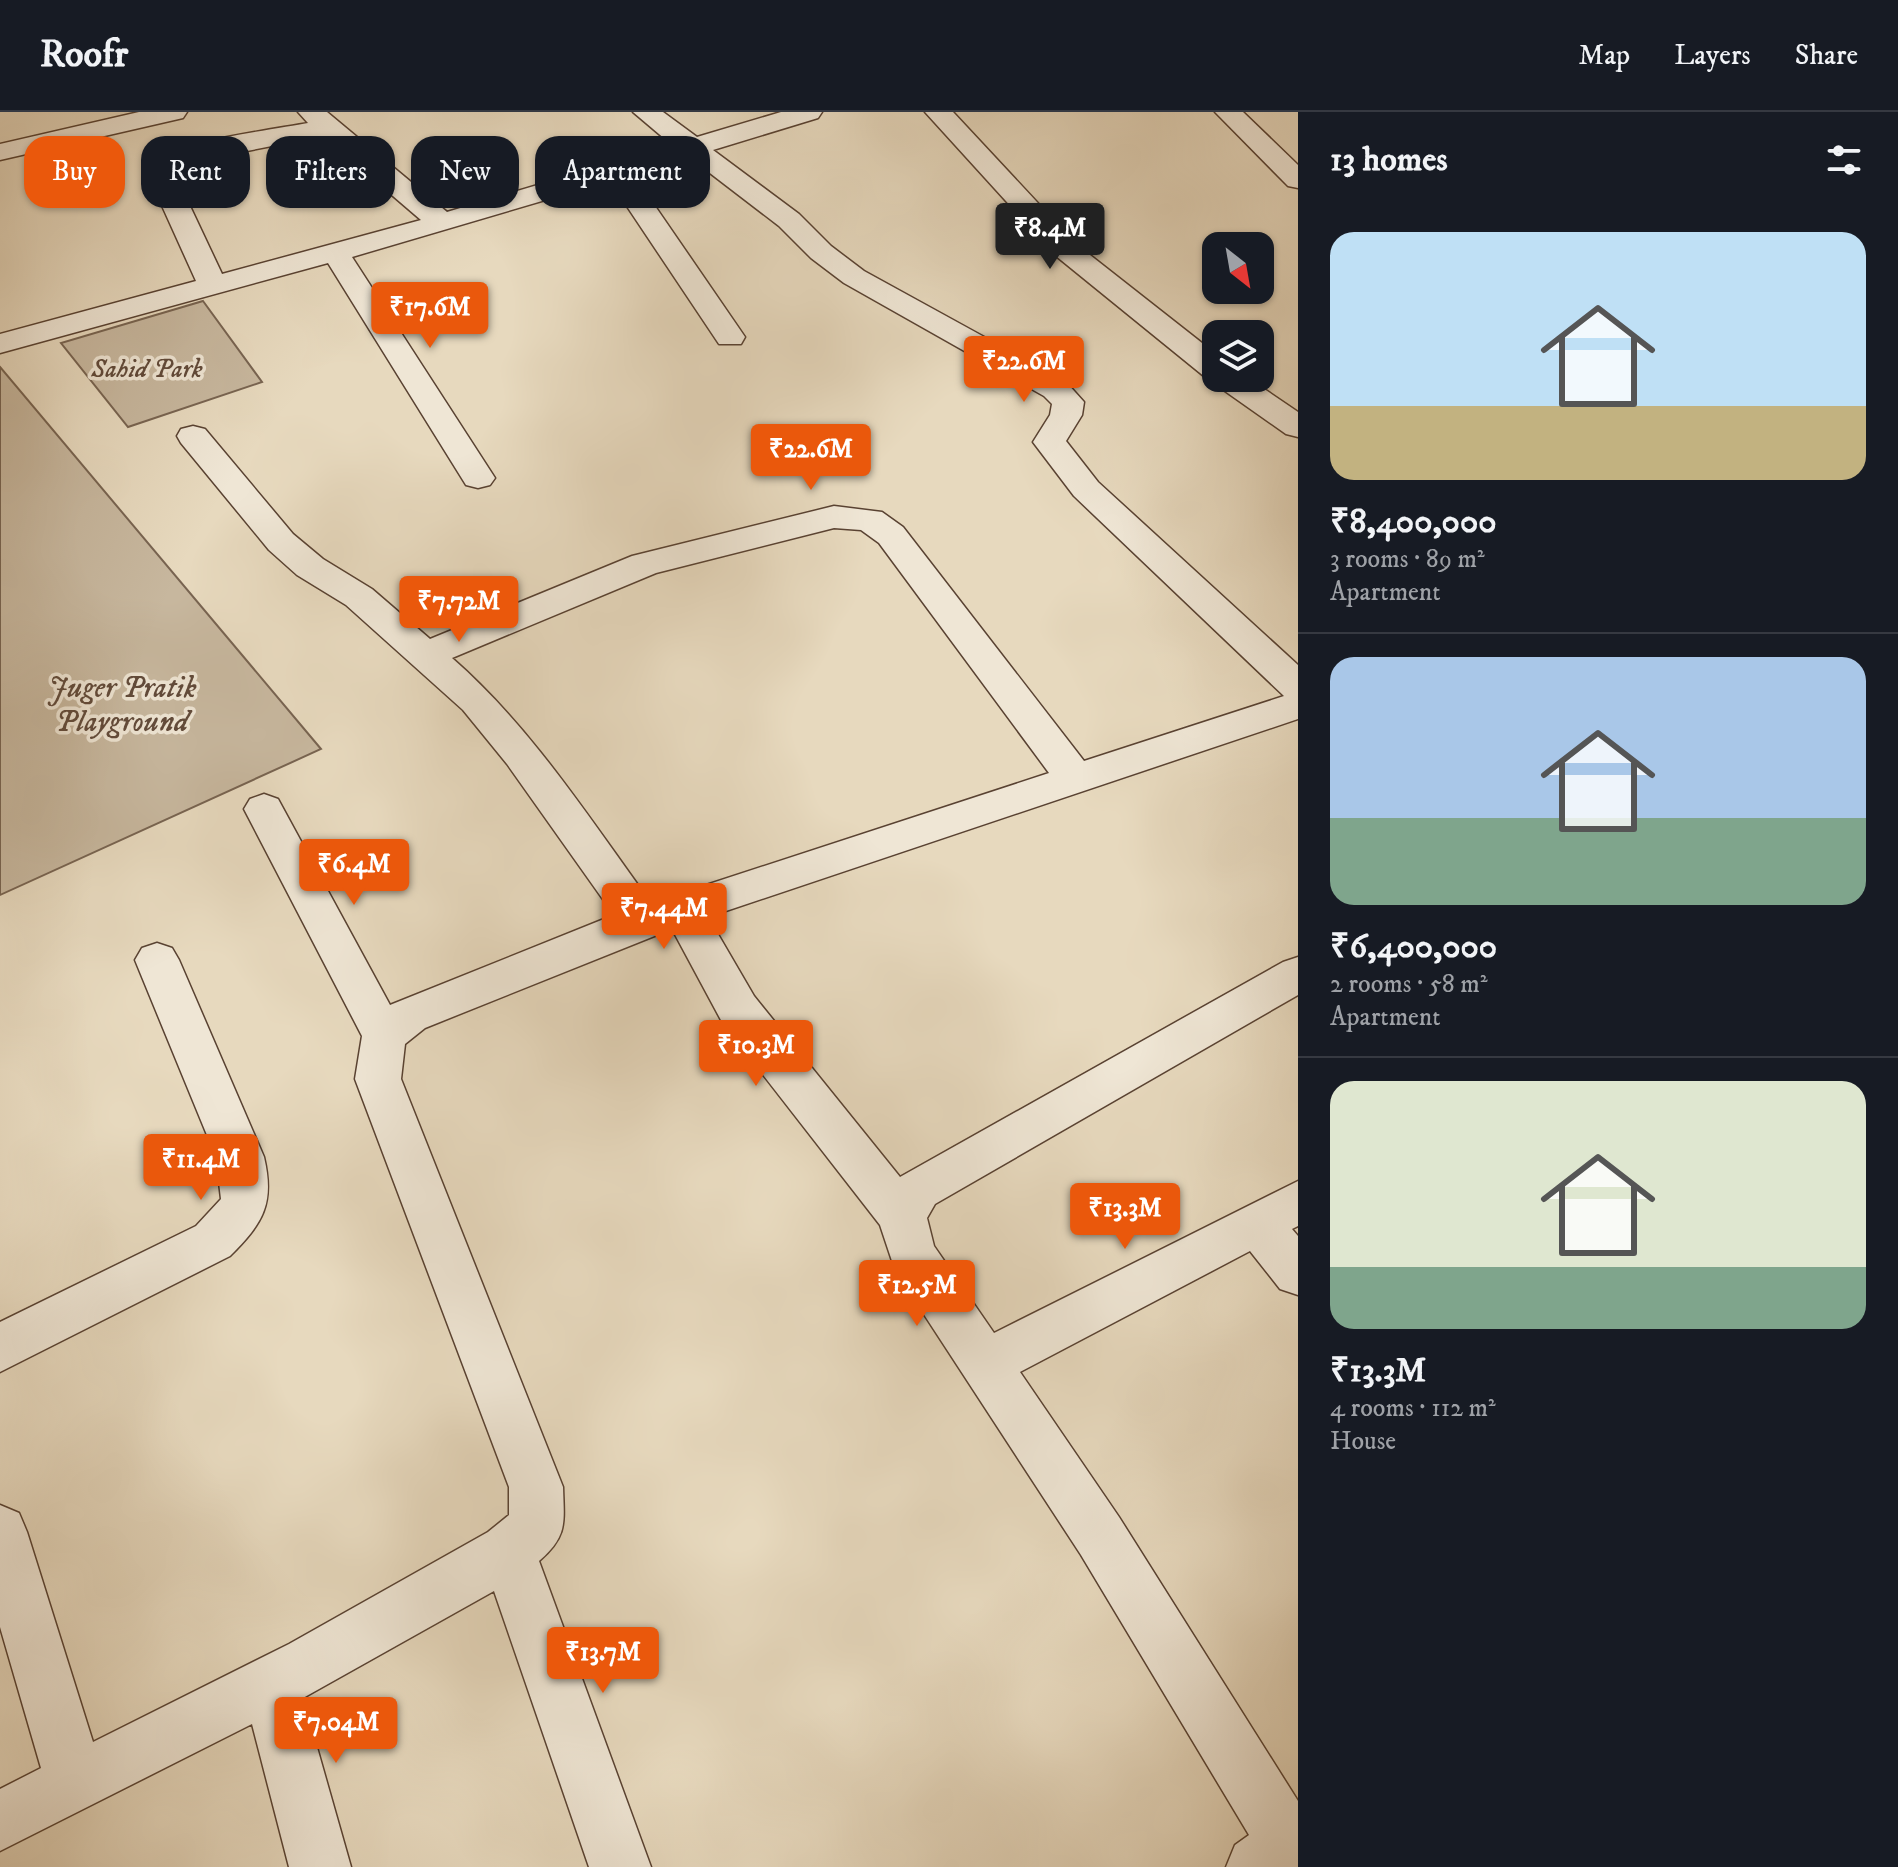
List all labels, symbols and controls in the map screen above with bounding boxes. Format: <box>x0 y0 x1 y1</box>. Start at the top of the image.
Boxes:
text: Roofr <box>40 31 128 79</box>
text: Map <box>1579 38 1630 73</box>
text: Layers <box>1674 38 1751 73</box>
text: Share <box>1795 38 1858 73</box>
chip: Buy <box>24 136 125 208</box>
chip: Rent <box>141 136 250 208</box>
chip: Filters <box>266 136 395 208</box>
chip: New <box>411 136 519 208</box>
chip: Apartment <box>535 136 710 208</box>
icon: filters <box>1822 138 1866 182</box>
text: 13 homes <box>1330 139 1448 181</box>
pin: ₹8.4M <box>994 203 1106 271</box>
text: ₹8.4M <box>1013 212 1087 245</box>
north arrow <box>1202 232 1274 304</box>
map controls <box>1202 232 1274 392</box>
pin: ₹17.6M <box>365 282 495 350</box>
icon: home <box>1526 284 1670 428</box>
text: ₹17.6M <box>389 291 471 324</box>
button: layers <box>1202 320 1274 392</box>
pin: ₹22.6M <box>959 336 1089 404</box>
text: ₹22.6M <box>982 345 1066 378</box>
park label: Sahid Park <box>90 353 203 386</box>
pin: ₹22.6M <box>746 424 876 492</box>
text: ₹22.6M <box>769 433 853 466</box>
text: ₹8,400,000 <box>1330 501 1497 543</box>
text: 3 rooms · 89 m² <box>1330 543 1485 576</box>
pin: ₹7.72M <box>394 576 524 644</box>
text: Apartment <box>1330 576 1441 609</box>
text: ₹7.72M <box>417 585 501 618</box>
park label: Juger Pratik Playground <box>48 670 197 741</box>
icon: home <box>1526 709 1670 853</box>
pin: ₹6.4M <box>298 839 410 907</box>
text: ₹6.4M <box>317 848 391 881</box>
pin: ₹7.44M <box>599 883 729 951</box>
text: ₹7.44M <box>620 892 708 925</box>
text: ₹6,400,000 <box>1330 926 1497 968</box>
text: 2 rooms · 58 m² <box>1330 968 1488 1001</box>
text: Apartment <box>1330 1001 1441 1034</box>
pin: ₹10.3M <box>691 1020 821 1088</box>
text: ₹10.3M <box>717 1029 795 1062</box>
icon: home <box>1526 1133 1670 1277</box>
pin: ₹11.4M <box>136 1134 266 1202</box>
text: ₹11.4M <box>161 1143 241 1176</box>
pin: ₹13.3M <box>1060 1183 1190 1251</box>
text: ₹13.3M <box>1088 1192 1162 1225</box>
pin: ₹12.5M <box>852 1260 982 1328</box>
text: ₹12.5M <box>877 1269 957 1302</box>
text: ₹13.3M <box>1330 1350 1426 1392</box>
text: 4 rooms · 112 m² <box>1330 1392 1496 1425</box>
text: House <box>1330 1425 1396 1458</box>
pin: ₹13.7M <box>538 1627 668 1695</box>
text: ₹13.7M <box>565 1636 641 1669</box>
pin: ₹7.04M <box>271 1697 401 1765</box>
text: ₹7.04M <box>292 1706 380 1739</box>

